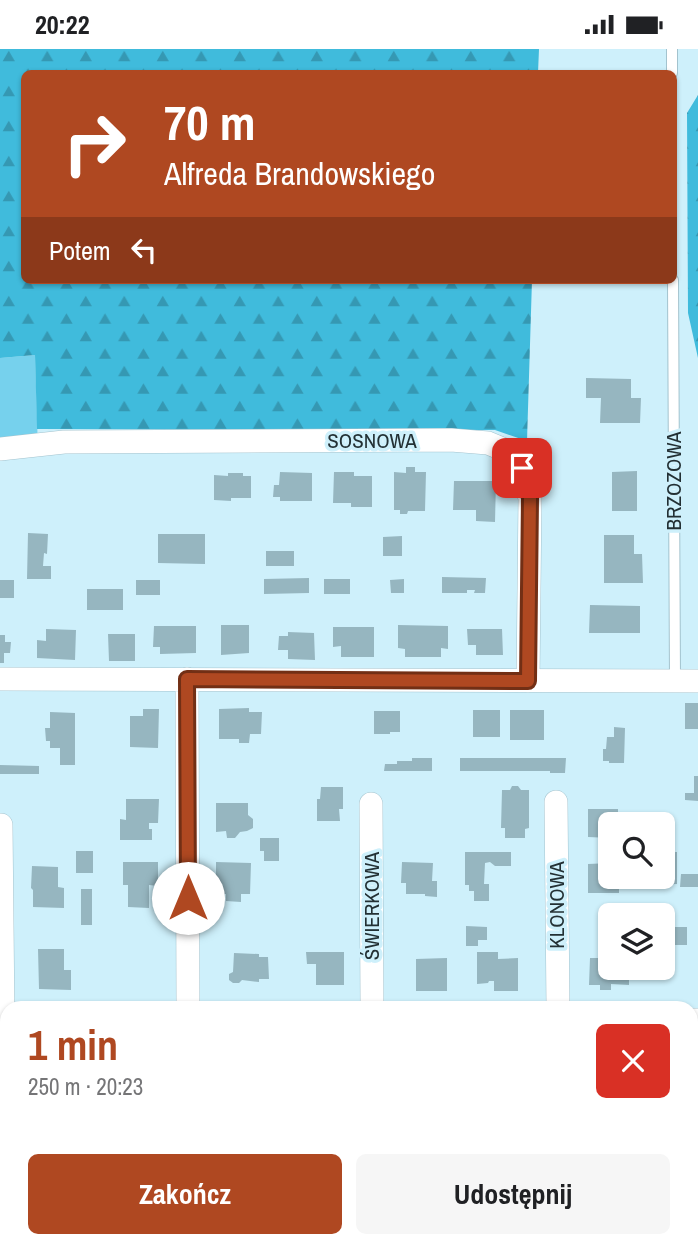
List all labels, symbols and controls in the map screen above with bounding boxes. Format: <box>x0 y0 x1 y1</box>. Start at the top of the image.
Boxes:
text: 20:22 <box>35 7 90 42</box>
text: 70 m <box>164 89 256 155</box>
icon: right <box>49 98 140 189</box>
text: Alfreda Brandowskiego <box>164 152 435 195</box>
icon: left <box>125 231 163 269</box>
text: Potem <box>49 233 111 268</box>
street label: SOSNOWA <box>327 426 417 455</box>
street label: BRZOZOWA <box>659 431 688 530</box>
pin <box>492 438 552 498</box>
icon: arrive <box>503 449 541 487</box>
map controls <box>598 812 675 980</box>
button: search <box>598 812 675 889</box>
street label: ŚWIERKOWA <box>357 851 386 960</box>
position arrow <box>151 861 225 935</box>
street label: KLONOWA <box>542 861 571 949</box>
button: layers <box>598 903 675 980</box>
text: 1 min <box>28 1017 118 1073</box>
button: close <box>596 1024 670 1098</box>
text: 250 m · 20:23 <box>28 1071 143 1102</box>
button: Zakończ <box>28 1154 342 1234</box>
button: Udostępnij <box>356 1154 670 1234</box>

